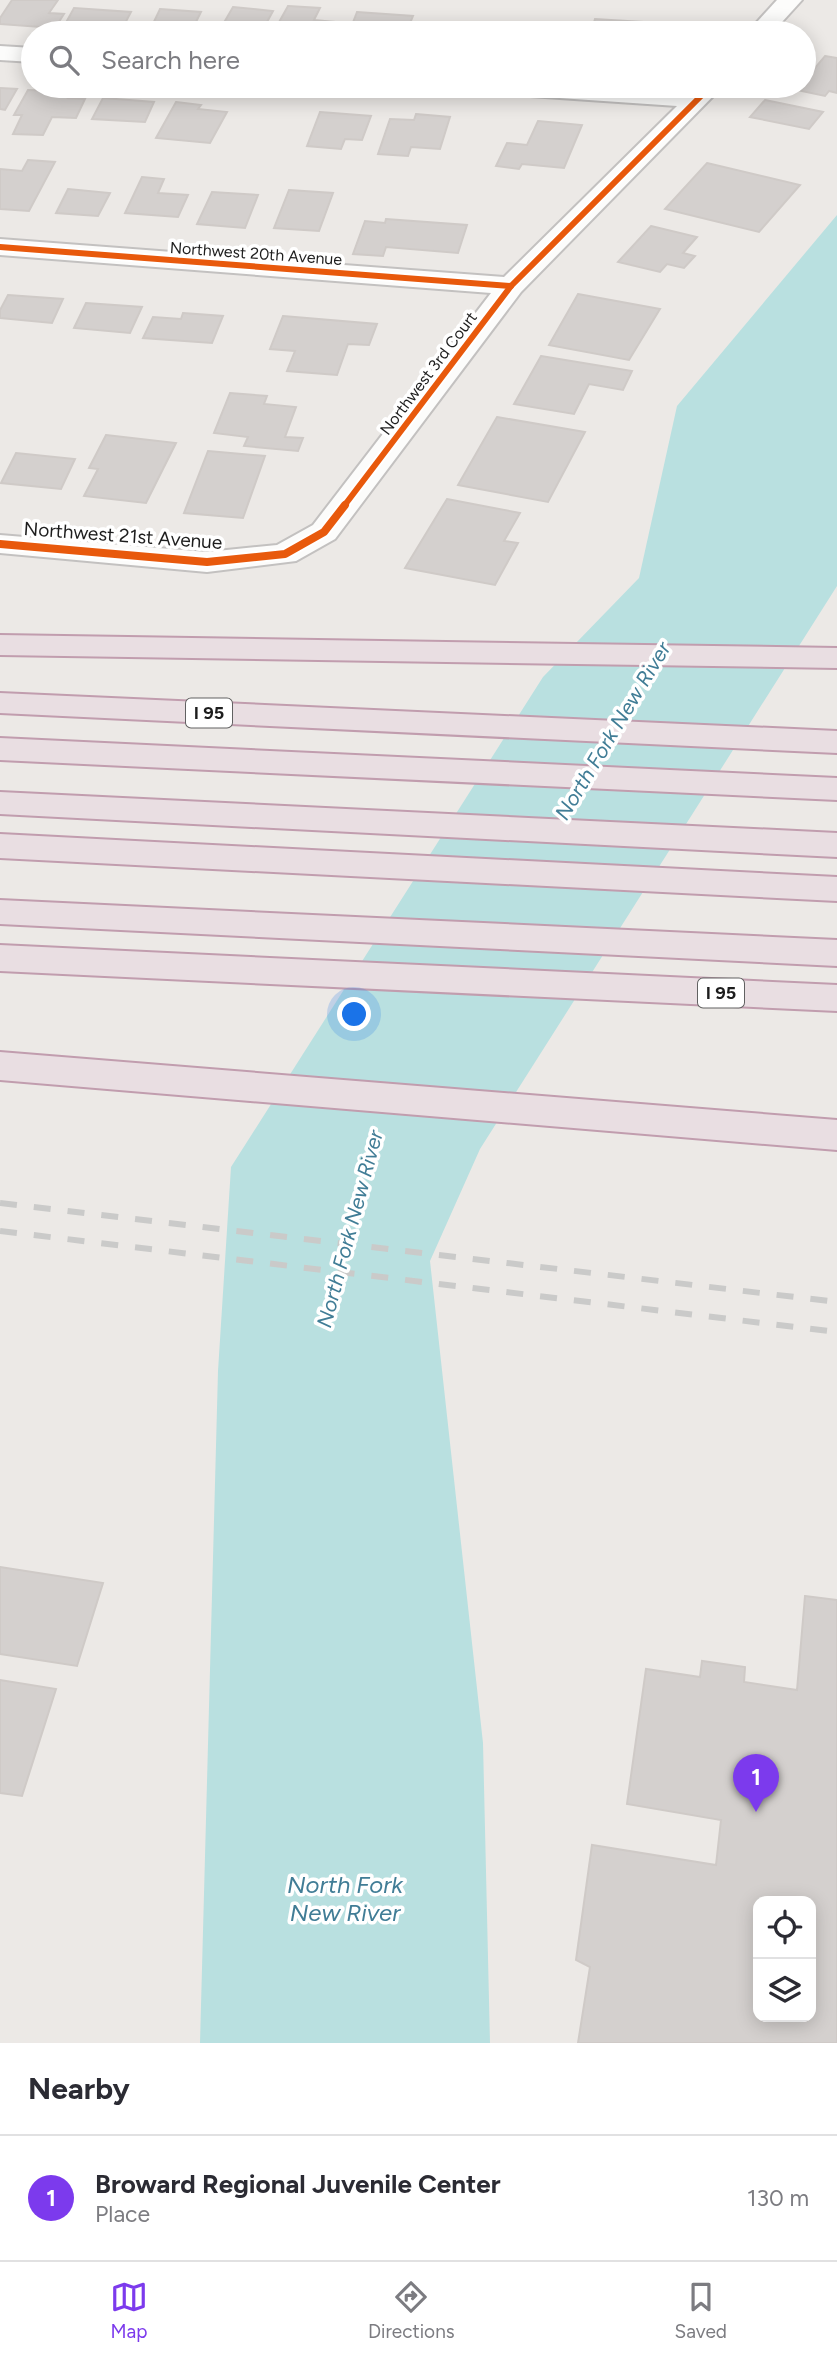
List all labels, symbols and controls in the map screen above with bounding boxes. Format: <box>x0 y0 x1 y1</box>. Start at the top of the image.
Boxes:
search box <box>21 21 816 98</box>
icon: search <box>45 41 83 79</box>
text: Search here <box>101 44 240 76</box>
street label: Northwest 20th Avenue <box>169 238 343 269</box>
street label: Northwest 3rd Court <box>376 308 481 439</box>
street label: Northwest 21st Avenue <box>23 517 223 554</box>
water label: North Fork New River <box>549 636 676 824</box>
road number: I 95 <box>186 698 232 728</box>
road number: I 95 <box>698 978 744 1008</box>
your location <box>337 997 371 1031</box>
water label: North Fork New River <box>311 1127 388 1330</box>
pin: 1 <box>733 1754 779 1812</box>
water label: North Fork New River <box>287 1870 404 1927</box>
map controls <box>753 1896 816 2022</box>
button: locate <box>753 1896 816 1959</box>
button: layers <box>753 1959 816 2022</box>
text: Nearby <box>28 2070 130 2107</box>
text: Broward Regional Juvenile Center <box>95 2168 501 2200</box>
text: 1 <box>46 2184 56 2212</box>
text: 130 m <box>747 2184 809 2212</box>
text: Place <box>95 2200 150 2228</box>
tab: Map <box>110 2278 148 2343</box>
tab: Directions <box>368 2278 455 2343</box>
tab: Saved <box>675 2278 727 2343</box>

